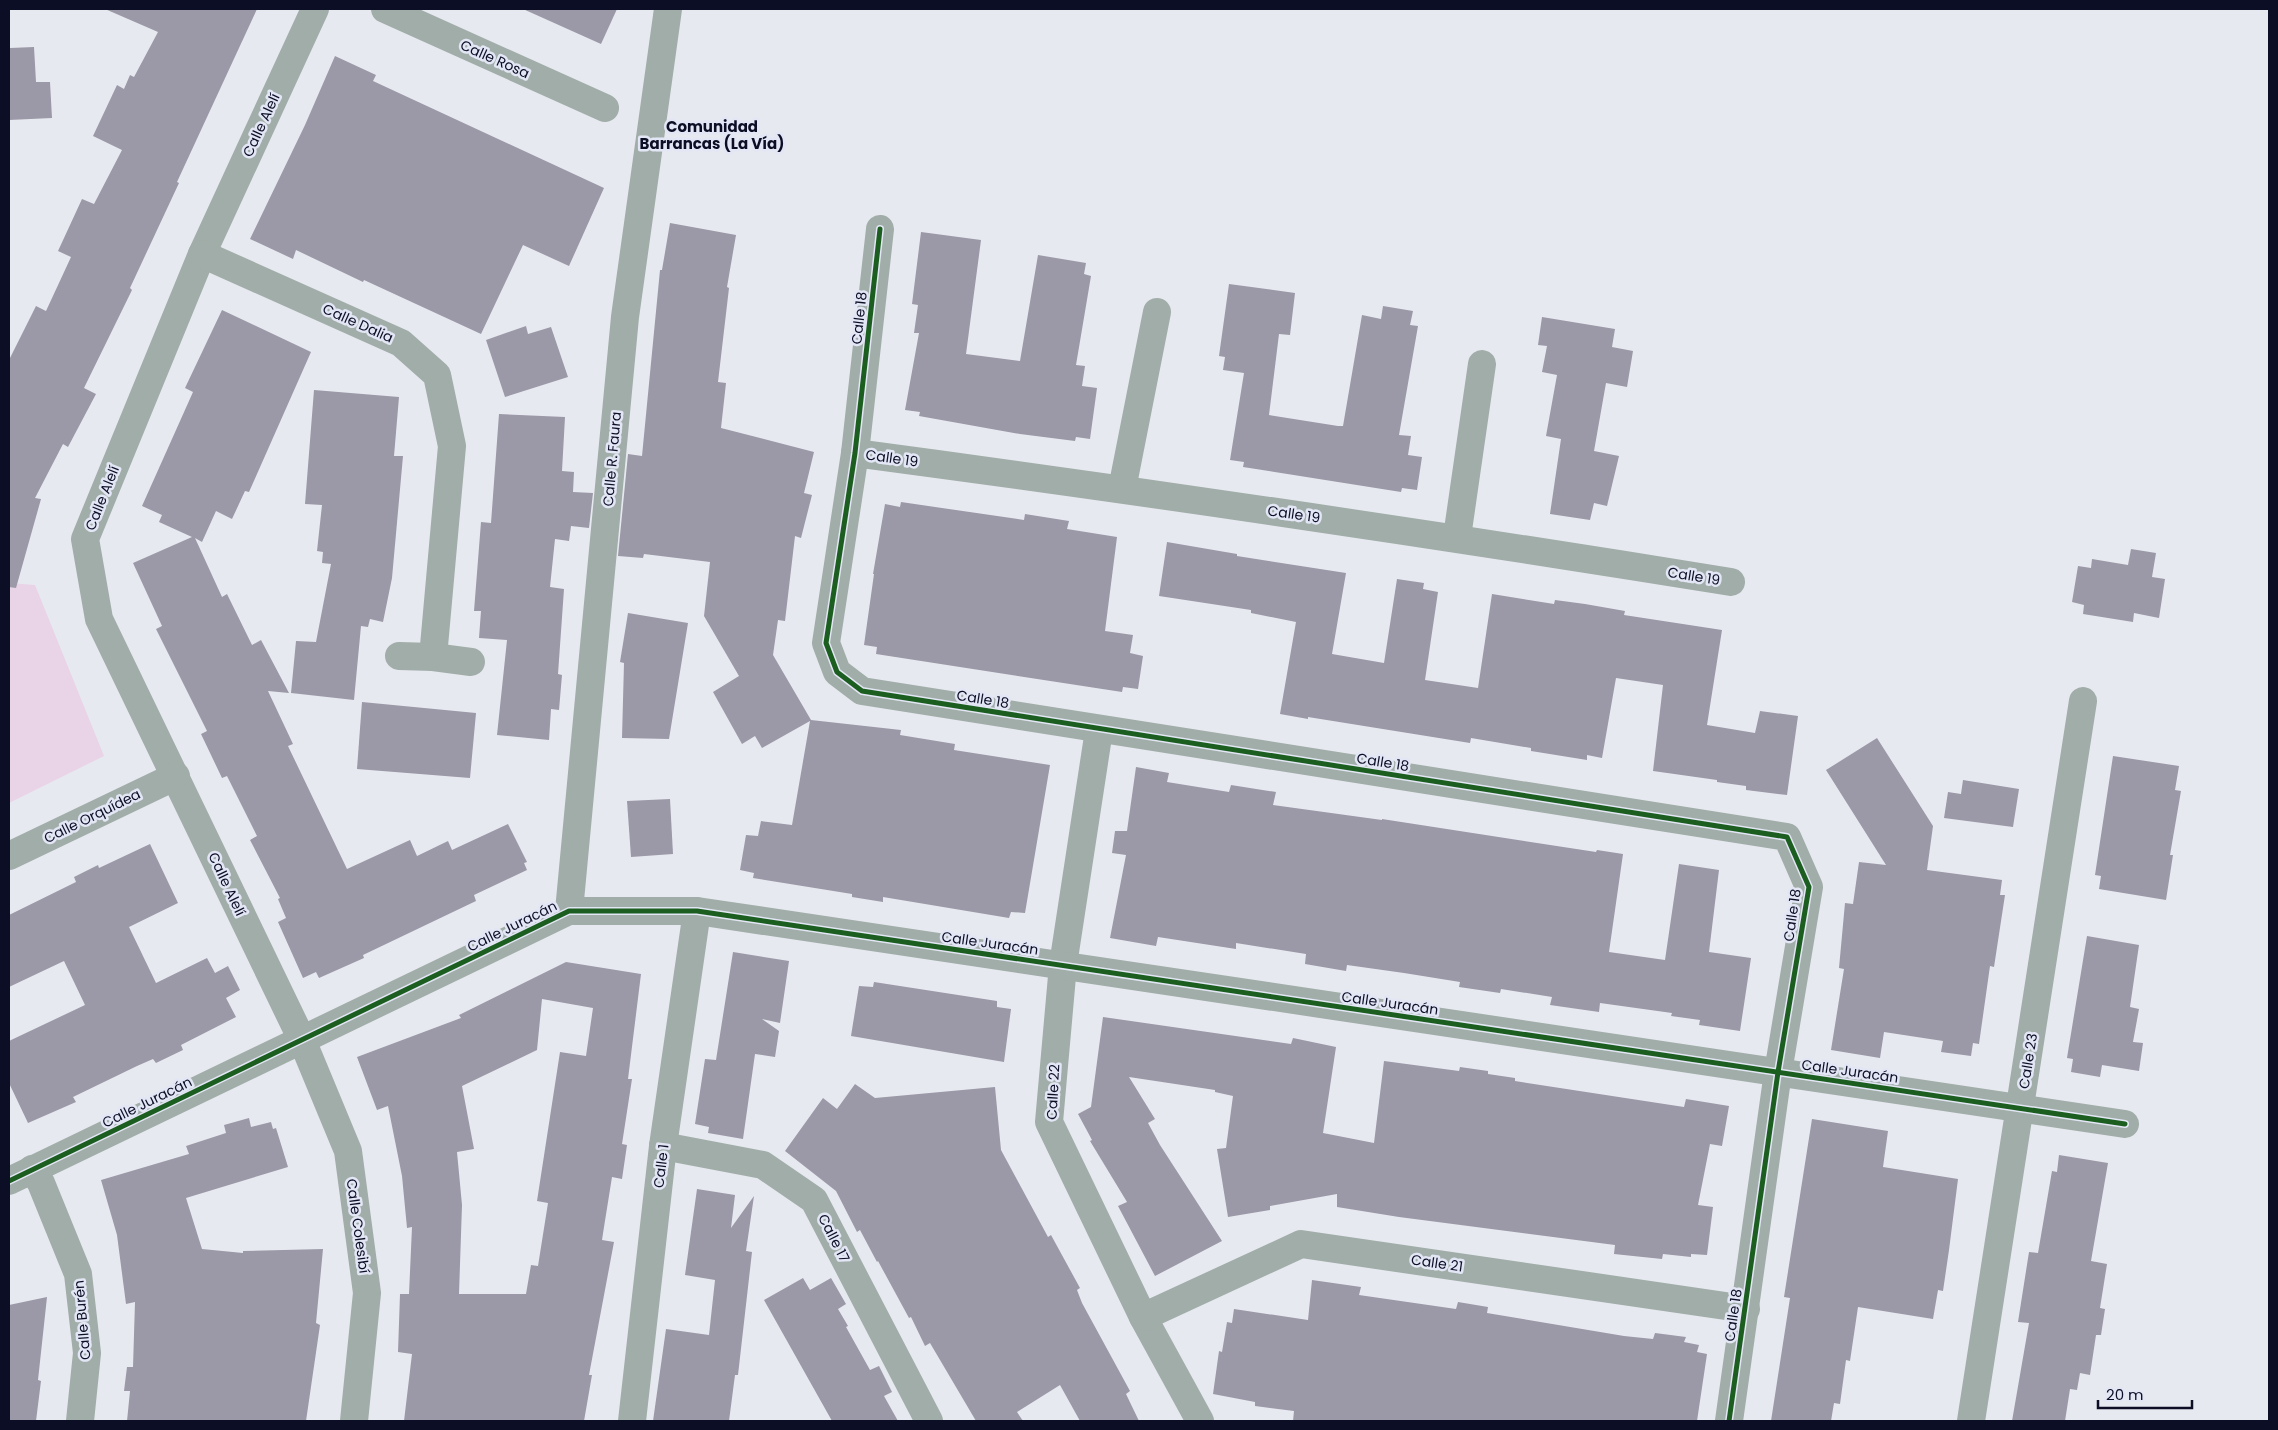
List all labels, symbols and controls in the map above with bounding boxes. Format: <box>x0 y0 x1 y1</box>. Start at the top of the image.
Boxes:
street label: Calle Rosa <box>457 35 533 83</box>
street label: Calle Alelí <box>238 89 285 160</box>
district label: Comunidad Barrancas (La Vía) <box>640 116 784 154</box>
street label: Calle 18 <box>846 290 872 345</box>
street label: Calle Dalia <box>320 299 396 347</box>
street label: Calle R. Faura <box>598 411 626 507</box>
street label: Calle 19 <box>864 444 920 472</box>
street label: Calle Alelí <box>80 462 124 533</box>
street label: Calle 19 <box>1266 500 1322 528</box>
street label: Calle 19 <box>1666 562 1722 590</box>
street label: Calle 18 <box>955 685 1011 713</box>
street label: Calle 18 <box>1355 748 1411 776</box>
street label: Calle Orquídea <box>40 784 144 848</box>
street label: Calle Alelí <box>204 849 251 920</box>
street label: Calle 18 <box>1778 887 1806 943</box>
street label: Calle Juracán <box>464 896 560 956</box>
street label: Calle Juracán <box>940 926 1040 960</box>
street label: Calle Juracán <box>1340 986 1440 1020</box>
street label: Calle 23 <box>2014 1032 2042 1090</box>
street label: Calle Juracán <box>1800 1054 1900 1088</box>
street label: Calle 22 <box>1042 1064 1064 1120</box>
street label: Calle Juracán <box>99 1072 195 1132</box>
street label: Calle 1 <box>648 1143 674 1189</box>
street label: Calle Colesibí <box>341 1178 375 1275</box>
street label: Calle 17 <box>813 1210 855 1266</box>
street label: Calle 21 <box>1410 1249 1464 1277</box>
street label: Calle Burén <box>69 1279 95 1361</box>
street label: Calle 18 <box>1719 1287 1747 1343</box>
scale bar <box>2098 1378 2192 1410</box>
text: 20 m <box>2106 1384 2144 1405</box>

